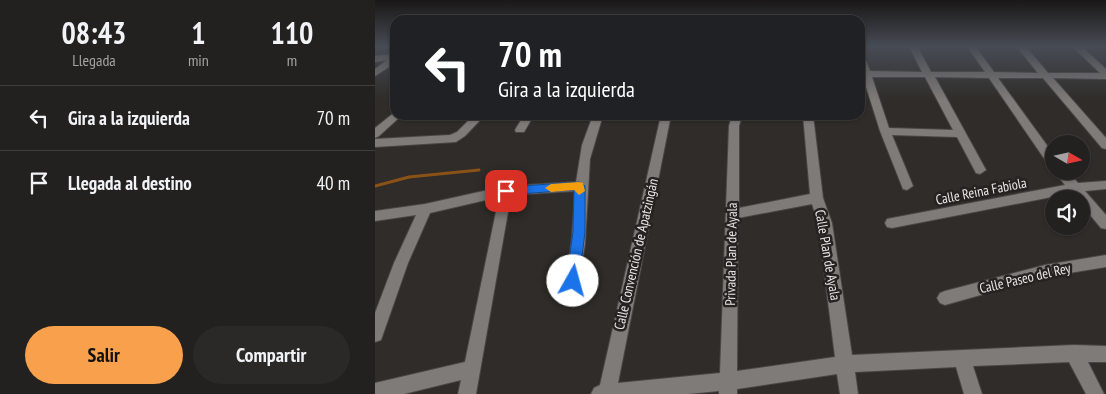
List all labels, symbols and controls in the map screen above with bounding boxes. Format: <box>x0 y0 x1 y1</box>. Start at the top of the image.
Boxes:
text: 08:43 <box>62 13 126 52</box>
text: 1 <box>191 13 206 52</box>
text: 110 <box>270 13 313 52</box>
text: 70 m <box>498 31 562 77</box>
icon: left <box>415 35 480 100</box>
text: Llegada <box>72 50 116 70</box>
text: min <box>188 50 209 70</box>
text: m <box>287 50 297 70</box>
text: Gira a la izquierda <box>498 75 635 103</box>
icon: left <box>25 104 53 132</box>
text: Gira a la izquierda <box>68 106 190 130</box>
text: 70 m <box>317 106 350 130</box>
north arrow <box>1045 135 1090 180</box>
map controls <box>1045 135 1090 235</box>
icon: arrive <box>25 169 53 197</box>
pin <box>485 170 527 212</box>
text: Llegada al destino <box>68 171 192 195</box>
text: 40 m <box>317 171 350 195</box>
street label: Calle Reina Fabiola <box>934 173 1028 209</box>
icon: arrive <box>492 177 520 205</box>
street label: Calle Convención de Apatzingán <box>610 177 662 331</box>
button: sound <box>1045 190 1090 235</box>
street label: Privada Plan de Ayala <box>721 202 741 306</box>
street label: Calle Plan de Ayala <box>811 208 845 302</box>
position arrow <box>546 254 598 306</box>
street label: Calle Paseo del Rey <box>978 259 1073 297</box>
button: Salir <box>25 326 183 384</box>
button: Compartir <box>193 326 350 384</box>

